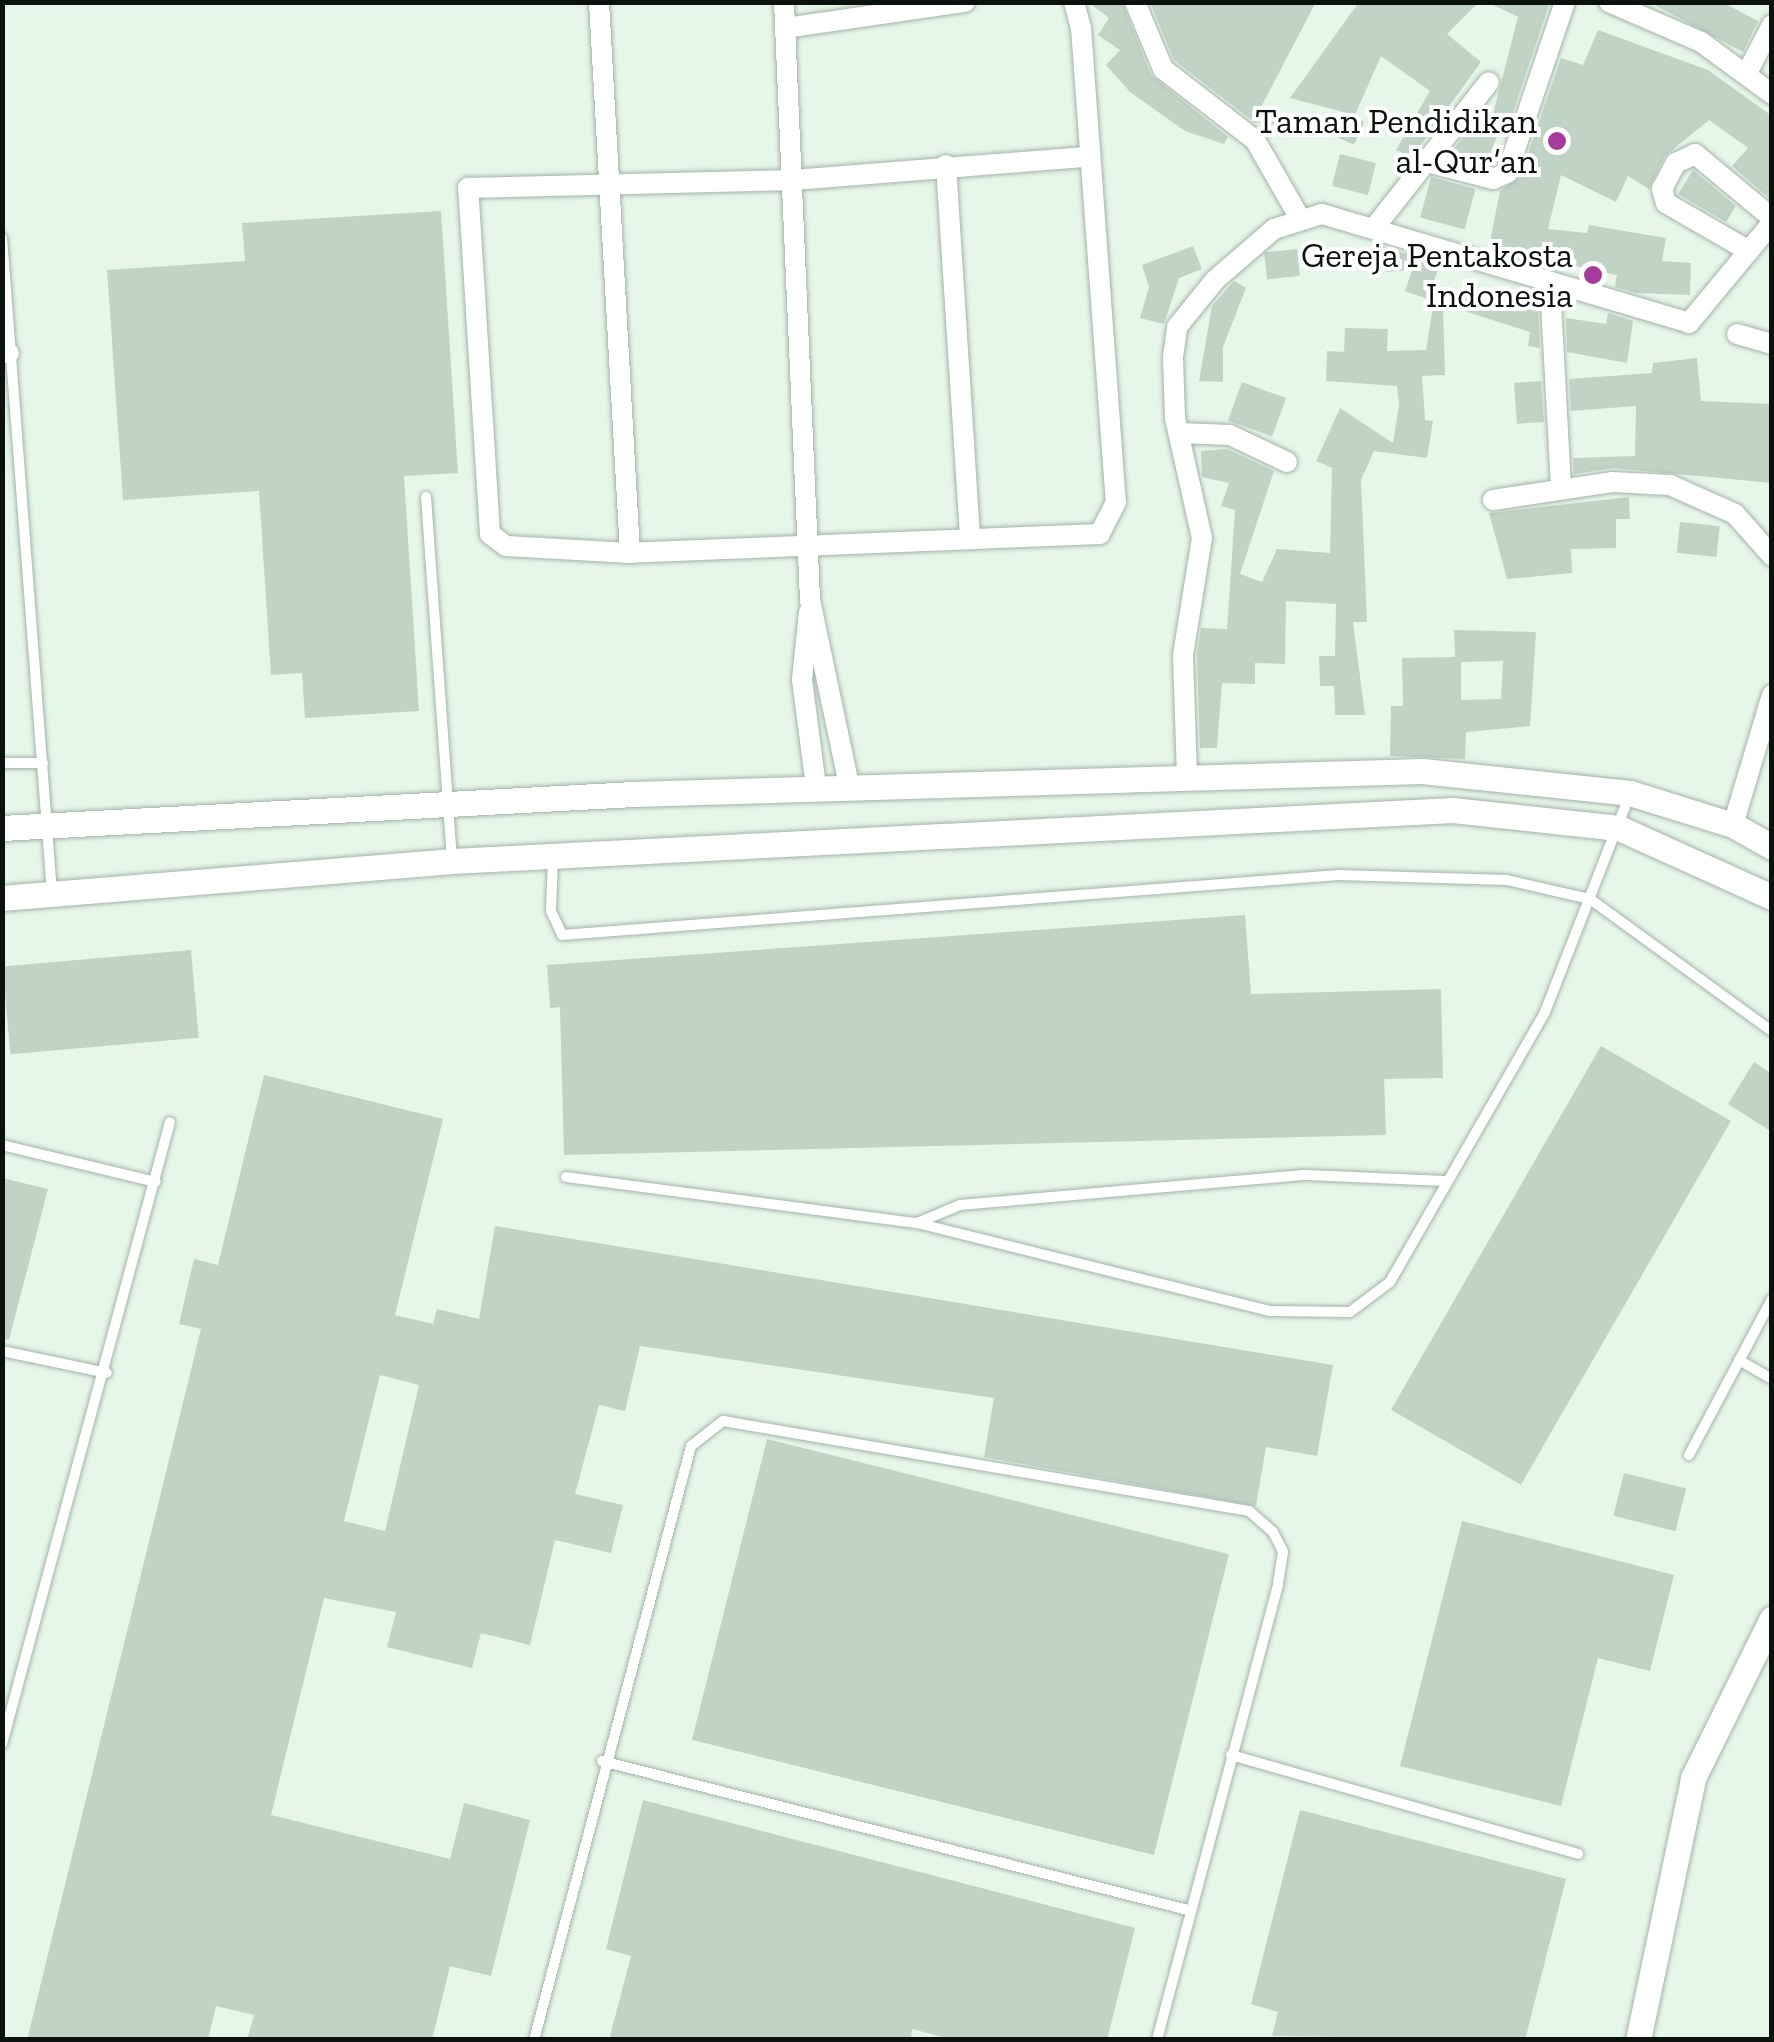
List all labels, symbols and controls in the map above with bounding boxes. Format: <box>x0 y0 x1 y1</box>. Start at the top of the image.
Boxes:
place label: Taman Pendidikan al-Qur’an <box>1255 100 1537 182</box>
marker: Taman Pendidikan al-Qur’an <box>1546 130 1568 152</box>
place label: Gereja Pentakosta Indonesia <box>1301 234 1573 316</box>
marker: Gereja Pentakosta Indonesia <box>1582 264 1604 286</box>

